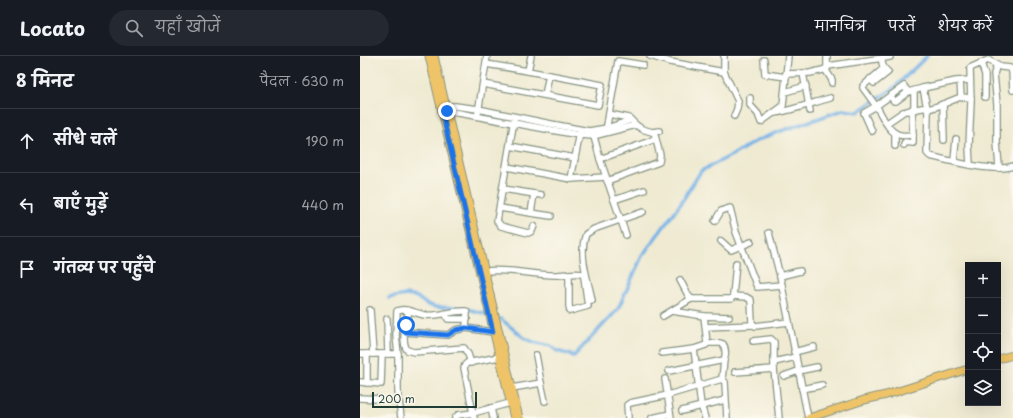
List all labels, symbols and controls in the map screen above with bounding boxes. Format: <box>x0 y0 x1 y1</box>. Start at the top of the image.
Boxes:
search box <box>109 10 389 46</box>
text: Locato <box>20 14 85 42</box>
text: यहाँ खोजें <box>155 14 221 37</box>
text: मानचित्र <box>815 15 866 36</box>
text: परतें <box>888 15 916 36</box>
text: शेयर करें <box>938 15 993 36</box>
icon: search <box>123 17 145 39</box>
text: 8 मिनट <box>16 67 73 93</box>
text: पैदल · 630 m <box>260 71 344 90</box>
route end <box>438 102 456 120</box>
text: सीधे चलें <box>54 127 116 150</box>
icon: ahead <box>16 130 38 152</box>
text: 190 m <box>305 131 344 150</box>
text: बाएँ मुड़ें <box>54 191 108 214</box>
icon: left <box>16 194 38 216</box>
text: 440 m <box>301 195 344 214</box>
text: गंतव्य पर पहुँचे <box>54 255 155 278</box>
icon: arrive <box>16 258 38 280</box>
map controls <box>965 262 1001 406</box>
button: + <box>965 262 1001 298</box>
button: − <box>965 298 1001 334</box>
route start <box>397 316 415 334</box>
button: locate <box>965 334 1001 370</box>
button: layers <box>965 370 1001 406</box>
scale bar <box>372 390 477 409</box>
text: 200 m <box>378 390 415 407</box>

